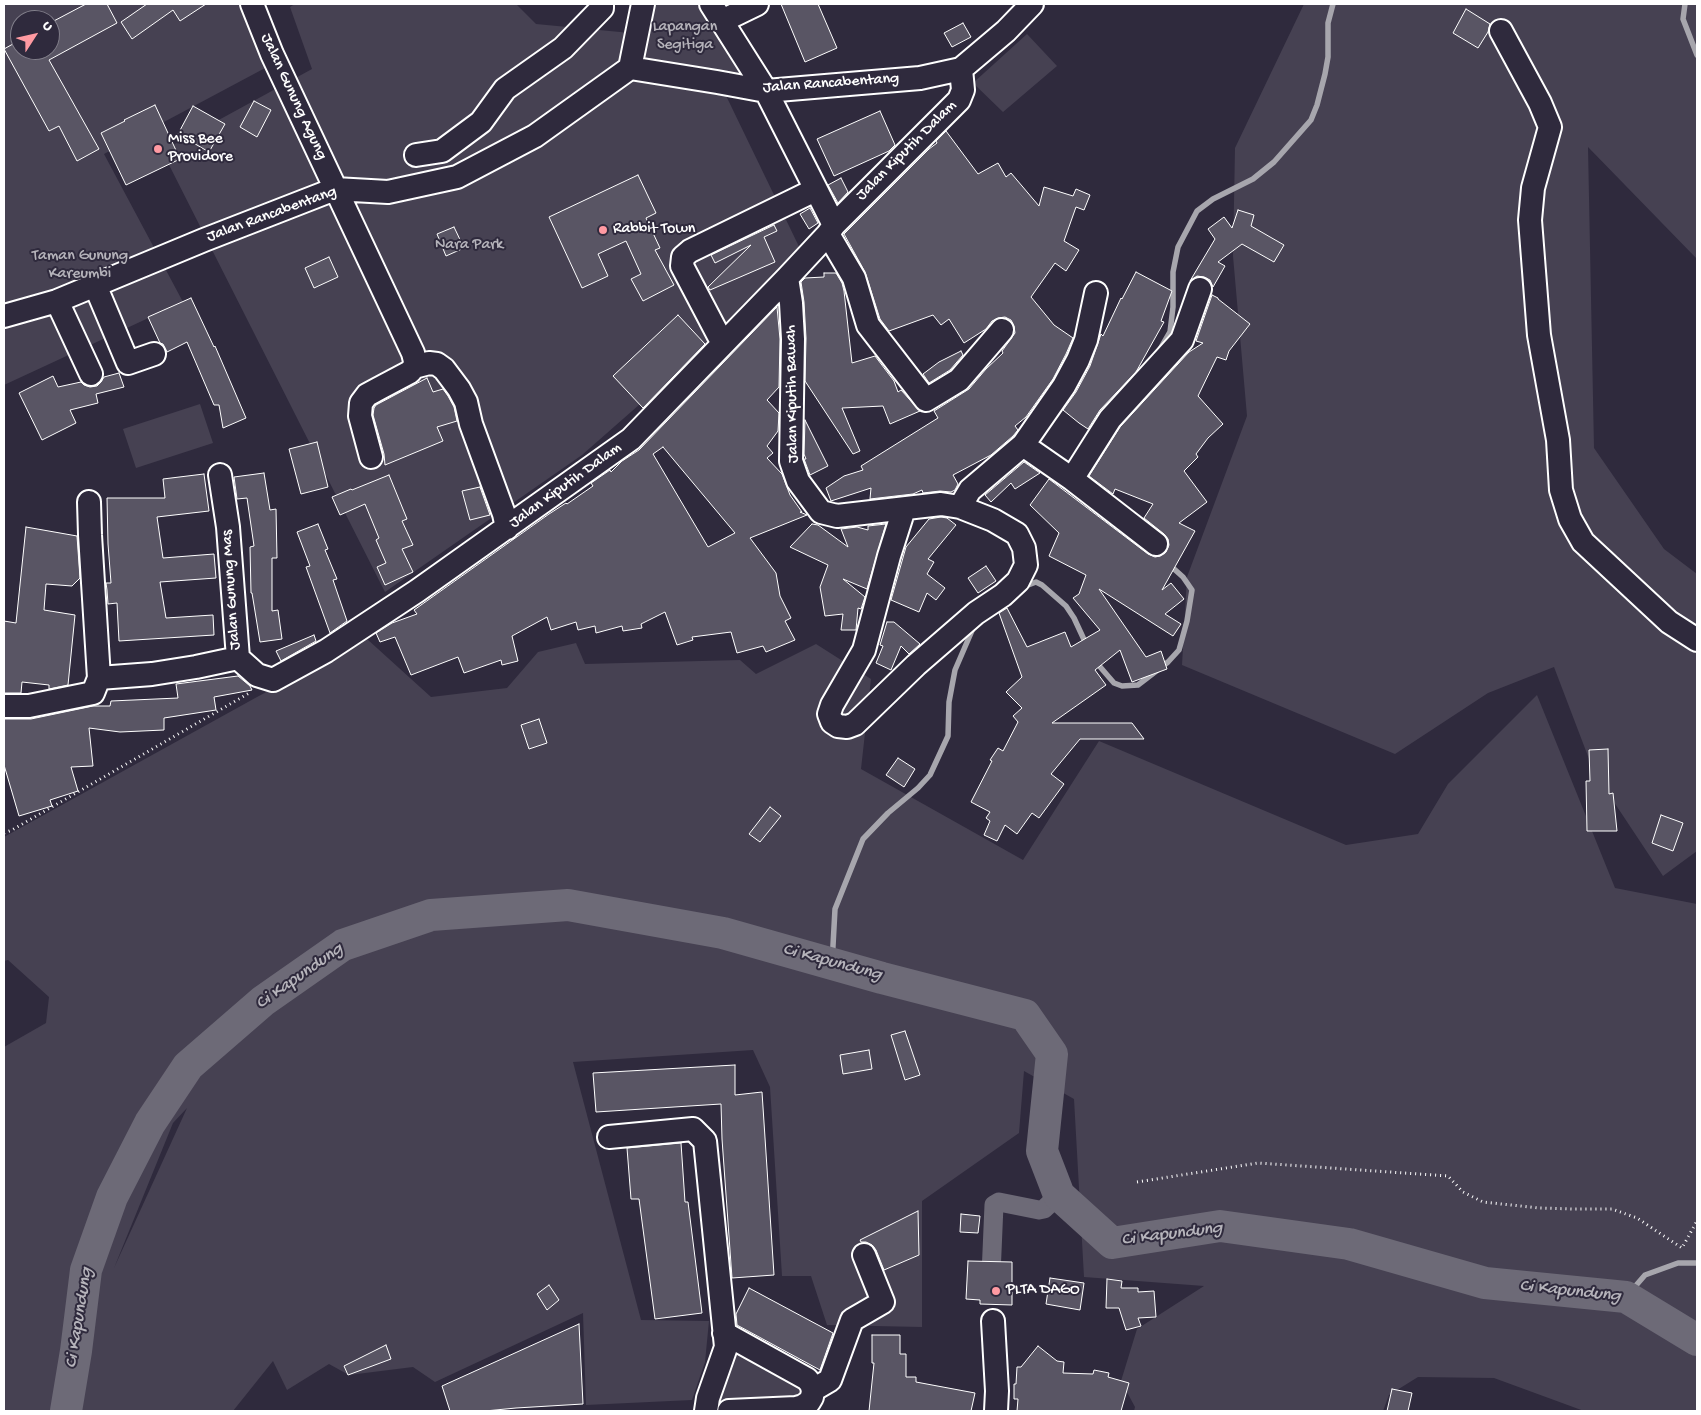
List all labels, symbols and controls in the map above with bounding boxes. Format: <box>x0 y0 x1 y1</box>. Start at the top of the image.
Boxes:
north arrow <box>10 10 60 60</box>
text: U <box>38 18 56 35</box>
park label: Lapangan Segitiga <box>653 18 717 56</box>
street label: Jalan Gunung Agung <box>255 31 331 163</box>
street label: Jalan Rancabentang <box>762 70 900 98</box>
street label: Jalan Kiputih Dalam <box>853 97 961 205</box>
place label: Miss Bee Providore <box>168 130 233 168</box>
marker: Miss Bee Providore <box>152 143 164 155</box>
street label: Jalan Rancabentang <box>204 183 340 247</box>
place label: Rabbit Town <box>613 220 695 240</box>
marker: Rabbit Town <box>597 224 609 236</box>
park label: Nara Park <box>435 236 503 256</box>
park label: Taman Gunung Kareumbi <box>32 247 128 285</box>
street label: Jalan Kiputih Bawah <box>782 325 804 463</box>
street label: Jalan Kiputih Dalam <box>506 439 626 533</box>
street label: Jalan Gunung Mas <box>218 529 246 651</box>
water label: Ci Kapundung <box>252 939 348 1015</box>
water label: Ci Kapundung <box>780 939 884 987</box>
water label: Ci Kapundung <box>1120 1218 1224 1252</box>
water label: Ci Kapundung <box>61 1266 99 1370</box>
water label: Ci Kapundung <box>1518 1276 1622 1308</box>
place label: PLTA DAGO <box>1006 1281 1080 1301</box>
marker: PLTA DAGO <box>990 1285 1002 1297</box>

